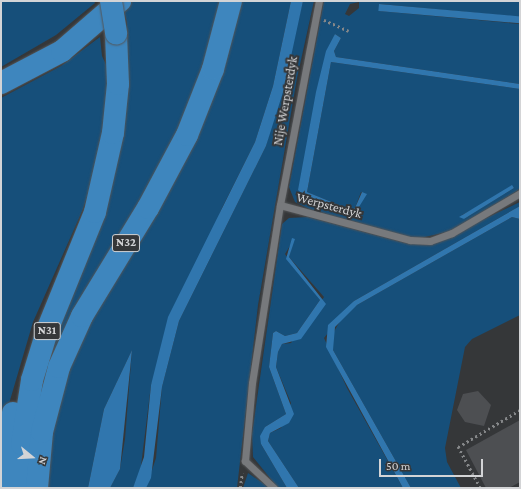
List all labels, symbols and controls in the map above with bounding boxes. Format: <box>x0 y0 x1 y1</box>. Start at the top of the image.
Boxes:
street label: Nije Werpsterdyk <box>270 55 302 147</box>
street label: Werpsterdyk <box>295 190 363 222</box>
road number: N32 <box>111 233 141 253</box>
road number: N31 <box>33 321 61 341</box>
north arrow <box>12 437 52 477</box>
scale bar <box>381 451 485 477</box>
text: N <box>37 455 50 466</box>
text: 50 m <box>386 459 410 473</box>

